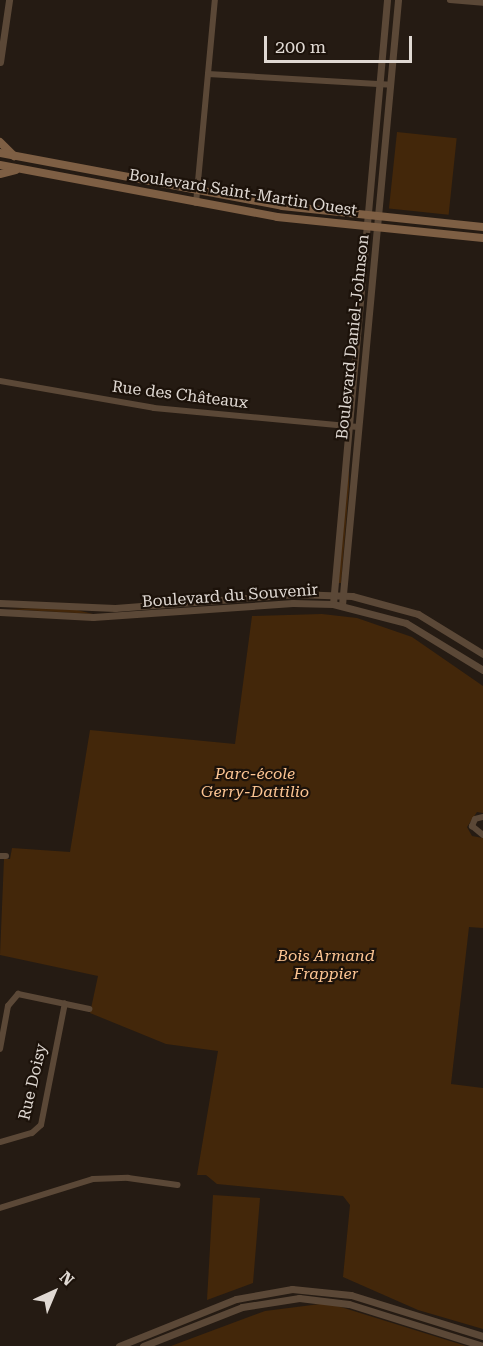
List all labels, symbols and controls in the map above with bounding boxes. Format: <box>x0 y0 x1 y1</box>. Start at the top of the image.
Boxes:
scale bar <box>267 24 416 62</box>
text: 200 m <box>275 36 326 57</box>
street label: Boulevard Saint-Martin Ouest <box>128 165 358 221</box>
street label: Boulevard Daniel-Johnson <box>333 233 373 441</box>
street label: Rue des Châteaux <box>111 377 249 413</box>
street label: Boulevard du Souvenir <box>141 580 319 612</box>
park label: Parc-école Gerry-Dattilio <box>201 764 309 802</box>
park label: Bois Armand Frappier <box>277 946 375 984</box>
street label: Rue Doisy <box>15 1042 51 1122</box>
north arrow <box>24 1262 84 1322</box>
text: N <box>56 1268 78 1290</box>

